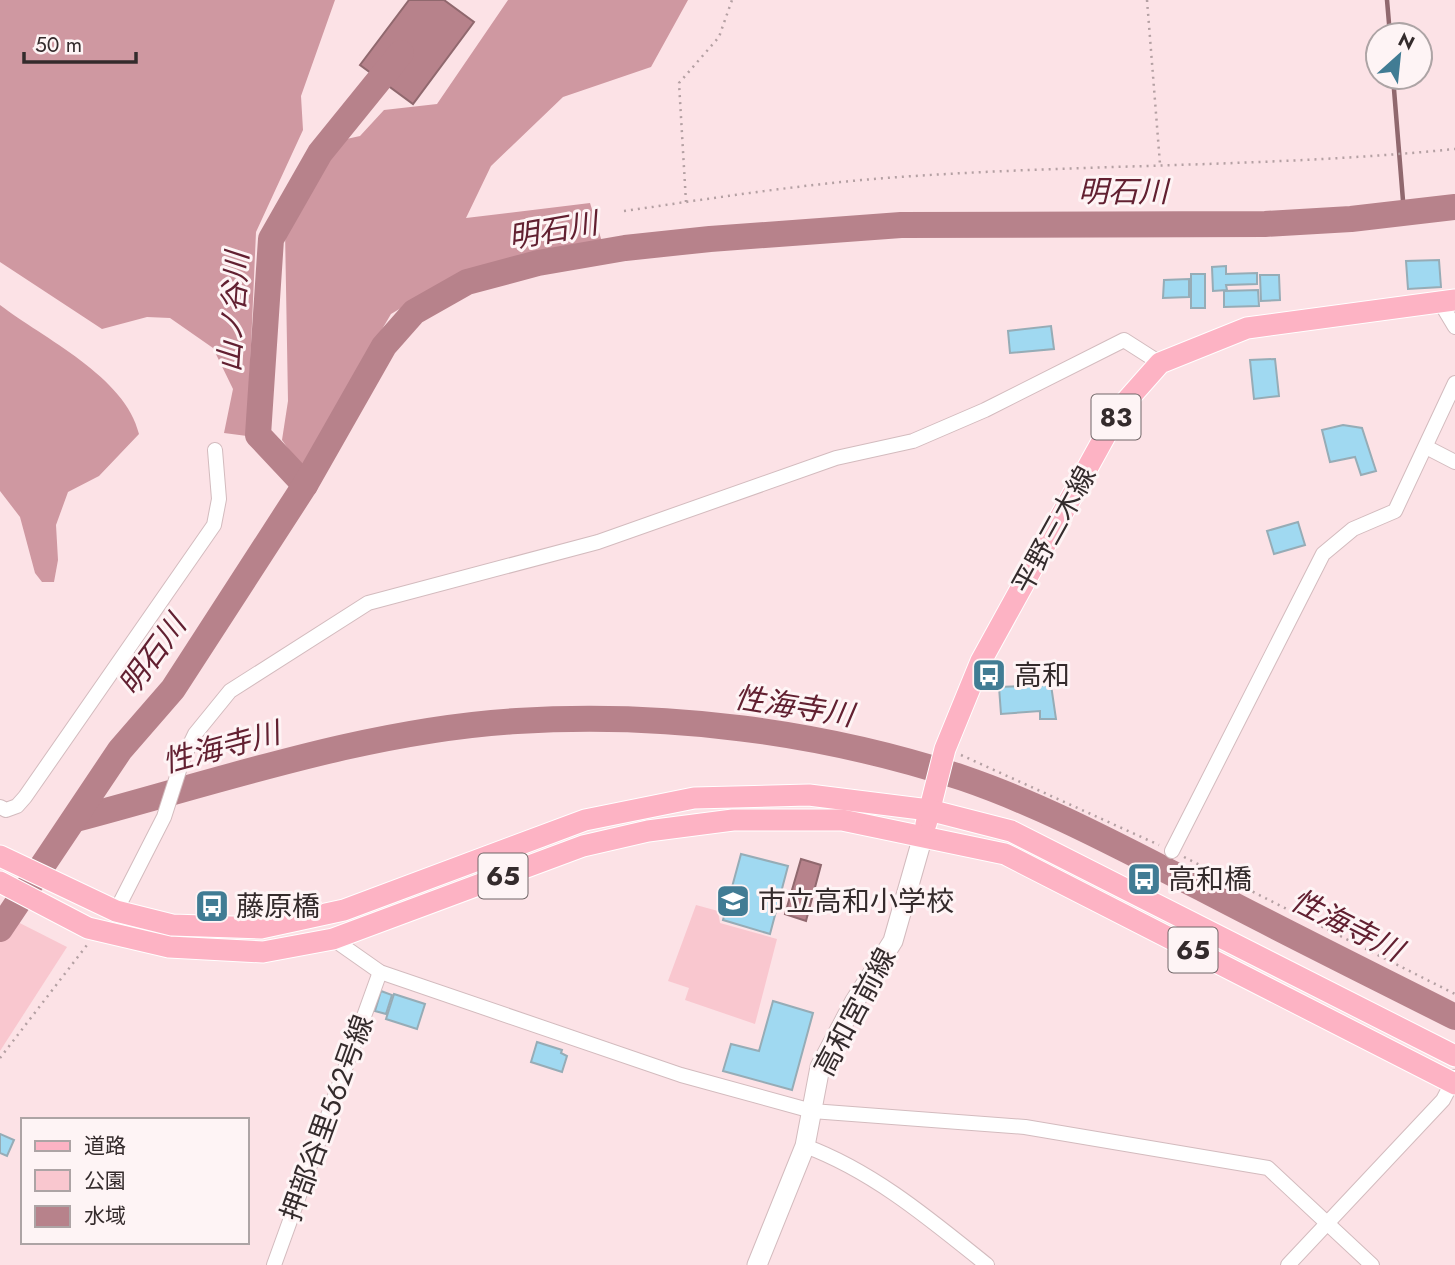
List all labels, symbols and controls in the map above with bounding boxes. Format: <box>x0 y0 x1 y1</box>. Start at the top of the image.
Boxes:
scale bar <box>24 21 136 65</box>
north arrow <box>1364 21 1434 91</box>
text: N <box>1394 26 1419 57</box>
text: 50 m <box>35 30 82 60</box>
water label: 明石川 <box>1078 170 1171 213</box>
water label: 明石川 <box>505 200 604 259</box>
water label: 山ノ谷川 <box>207 248 259 373</box>
road number: 83 <box>1092 394 1140 440</box>
street label: 平野三木線 <box>1002 459 1106 601</box>
water label: 明石川 <box>108 604 198 704</box>
place label: 高和 <box>1014 655 1070 696</box>
bus stop icon: 高和 <box>970 656 1008 694</box>
water label: 性海寺川 <box>731 675 860 737</box>
water label: 性海寺川 <box>157 710 287 783</box>
road number: 65 <box>478 854 528 898</box>
place label: 高和橋 <box>1168 859 1252 900</box>
bus stop icon: 高和橋 <box>1125 860 1163 898</box>
water label: 性海寺川 <box>1284 879 1413 973</box>
place label: 市立高和小学校 <box>758 881 954 922</box>
school or university icon: 市立高和小学校 <box>714 882 752 920</box>
place label: 藤原橋 <box>236 886 320 927</box>
bus stop icon: 藤原橋 <box>193 887 231 925</box>
road number: 65 <box>1168 928 1218 973</box>
street label: 高和宮前線 <box>804 941 906 1083</box>
street label: 押部谷里５６２号線 <box>271 1009 383 1227</box>
legend <box>21 1118 248 1244</box>
text: 道路 <box>84 1131 126 1161</box>
text: 公園 <box>84 1166 126 1196</box>
text: 水域 <box>84 1201 126 1231</box>

